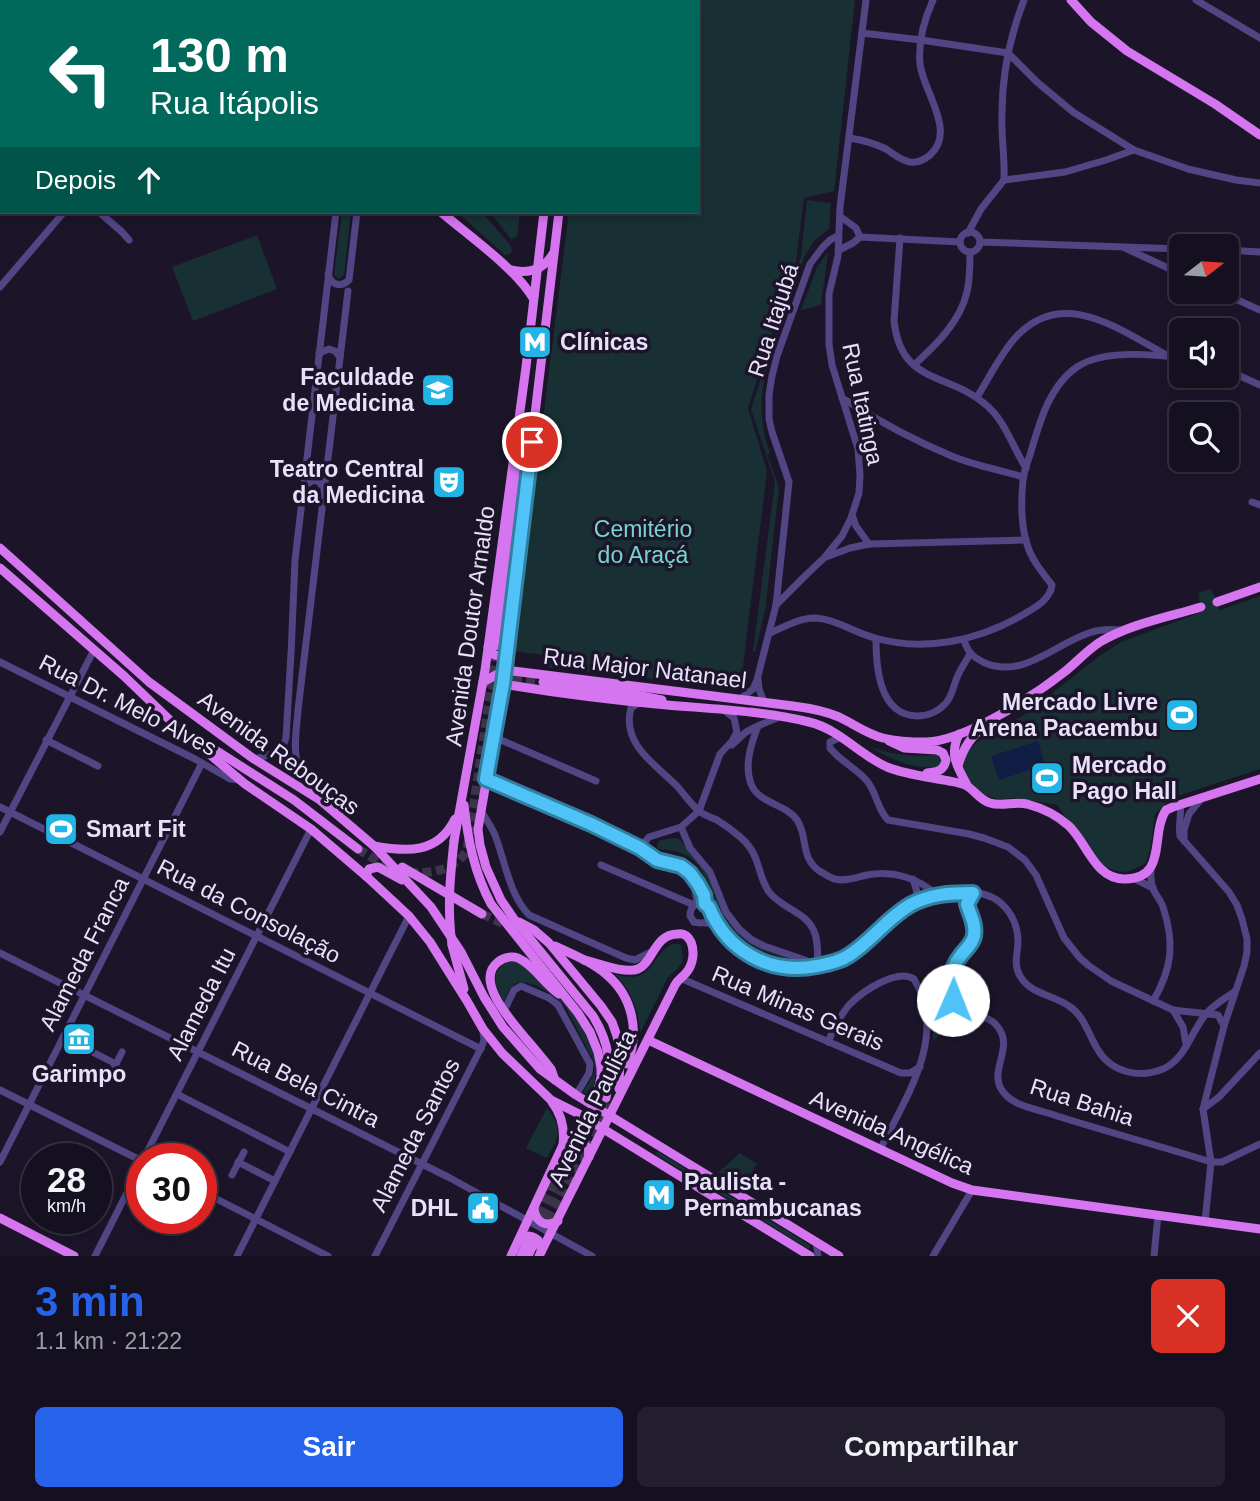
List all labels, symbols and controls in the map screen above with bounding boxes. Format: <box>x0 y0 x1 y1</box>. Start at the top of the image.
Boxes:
icon: left <box>35 28 126 119</box>
text: 130 m <box>150 28 289 82</box>
text: Rua Itápolis <box>150 85 319 121</box>
icon: ahead <box>130 161 168 199</box>
text: Depois <box>35 165 116 195</box>
north arrow <box>1169 234 1239 304</box>
map controls <box>1169 234 1239 472</box>
street label: Rua Itajubá <box>742 260 804 380</box>
button: sound <box>1169 318 1239 388</box>
metro station icon: Clínicas <box>516 323 554 361</box>
place label: Clínicas <box>560 329 648 355</box>
street label: Rua Itatinga <box>837 341 889 468</box>
place label: Faculdade de Medicina <box>282 364 414 416</box>
school or university icon: Faculdade de Medicina <box>419 371 457 409</box>
button: search <box>1169 402 1239 472</box>
pin <box>502 412 562 472</box>
icon: arrive <box>513 423 551 461</box>
place label: Teatro Central da Medicina <box>270 456 424 508</box>
theatre icon: Teatro Central da Medicina <box>430 463 468 501</box>
street label: Avenida Doutor Arnaldo <box>440 504 500 748</box>
park label: Cemitério do Araçá <box>594 516 692 568</box>
street label: Rua Major Natanael <box>542 643 748 693</box>
street label: Rua Dr. Melo Alves <box>35 649 221 761</box>
street label: Avenida Rebouças <box>193 686 365 820</box>
place label: Mercado Livre Arena Pacaembu <box>971 689 1158 741</box>
sports icon: Mercado Livre Arena Pacaembu <box>1163 696 1201 734</box>
place label: Mercado Pago Hall <box>1072 752 1177 804</box>
sports icon: Mercado Pago Hall <box>1028 759 1066 797</box>
sports icon: Smart Fit <box>42 810 80 848</box>
place label: Smart Fit <box>86 816 186 842</box>
street label: Rua da Consolação <box>153 854 345 968</box>
street label: Alameda Franca <box>34 873 134 1035</box>
street label: Alameda Itu <box>162 943 240 1065</box>
street label: Rua Minas Gerais <box>708 960 888 1056</box>
position arrow <box>916 963 990 1037</box>
museum icon: Garimpo <box>60 1020 98 1058</box>
street label: Avenida Paulista <box>543 1025 641 1191</box>
street label: Rua Bela Cintra <box>228 1036 384 1133</box>
street label: Alameda Santos <box>365 1054 465 1216</box>
place label: Garimpo <box>32 1061 126 1087</box>
street label: Rua Bahia <box>1027 1073 1137 1131</box>
street label: Avenida Angélica <box>806 1084 978 1180</box>
speed limit sign: 30 <box>126 1143 217 1234</box>
text: 28 <box>47 1160 86 1199</box>
place label: Paulista - Pernambucanas <box>684 1169 862 1221</box>
metro station icon: Paulista - Pernambucanas <box>640 1176 678 1214</box>
public building icon: DHL <box>464 1189 502 1227</box>
place label: DHL <box>411 1195 458 1221</box>
text: km/h <box>47 1196 86 1216</box>
text: 3 min <box>35 1278 145 1325</box>
button: close <box>1151 1279 1225 1353</box>
text: 1.1 km · 21:22 <box>35 1328 182 1354</box>
button: Sair <box>35 1407 623 1487</box>
button: Compartilhar <box>637 1407 1225 1487</box>

